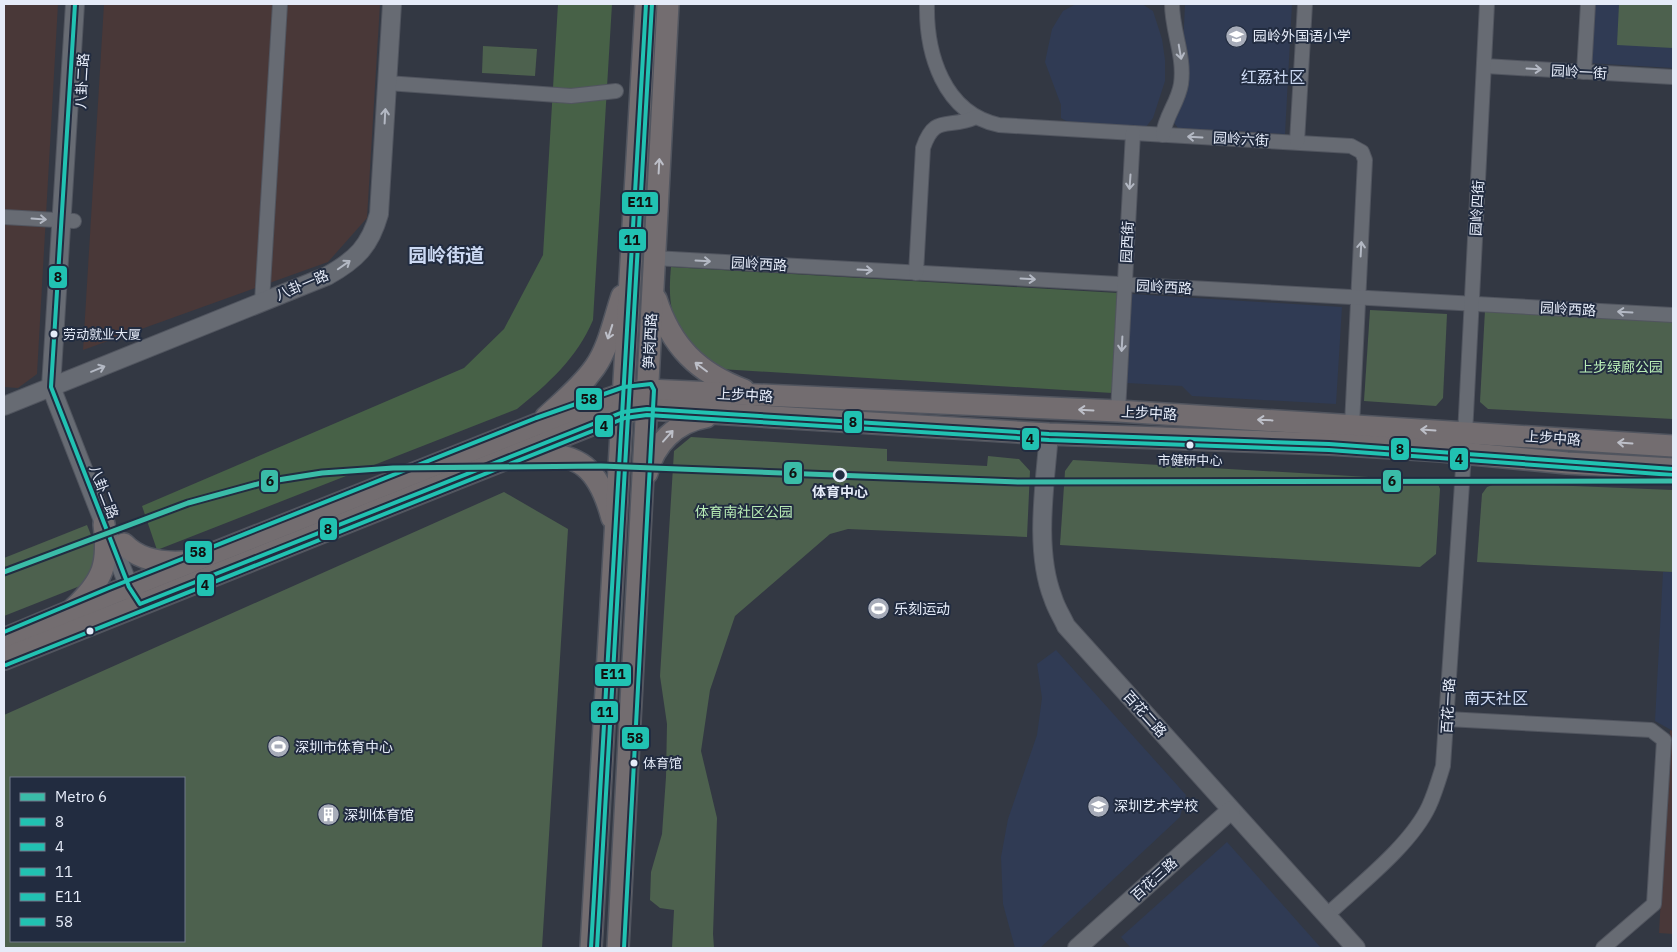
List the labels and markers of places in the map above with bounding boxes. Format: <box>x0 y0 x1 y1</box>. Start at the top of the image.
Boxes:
school or university icon: 园岭外国语小学 <box>1225 24 1249 48</box>
place label: 园岭外国语小学 <box>1253 27 1351 45</box>
place label: 劳动就业大厦 <box>63 326 141 343</box>
marker: 劳动就业大厦 <box>49 329 59 339</box>
marker: 市健研中心 <box>1185 440 1195 450</box>
place label: 市健研中心 <box>1157 452 1223 469</box>
marker: 体育中心 <box>833 468 847 482</box>
place label: 体育中心 <box>812 483 868 501</box>
sports icon: 乐刻运动 <box>866 597 890 621</box>
place label: 乐刻运动 <box>894 600 950 618</box>
unlabelled marker <box>85 626 95 636</box>
sports icon: 深圳市体育中心 <box>267 735 291 759</box>
place label: 深圳市体育中心 <box>295 738 393 756</box>
place label: 体育馆 <box>643 755 682 772</box>
marker: 体育馆 <box>629 758 639 768</box>
school or university icon: 深圳艺术学校 <box>1086 794 1110 818</box>
place label: 深圳艺术学校 <box>1114 797 1198 815</box>
building icon: 深圳体育馆 <box>316 803 340 827</box>
place label: 深圳体育馆 <box>344 806 414 824</box>

